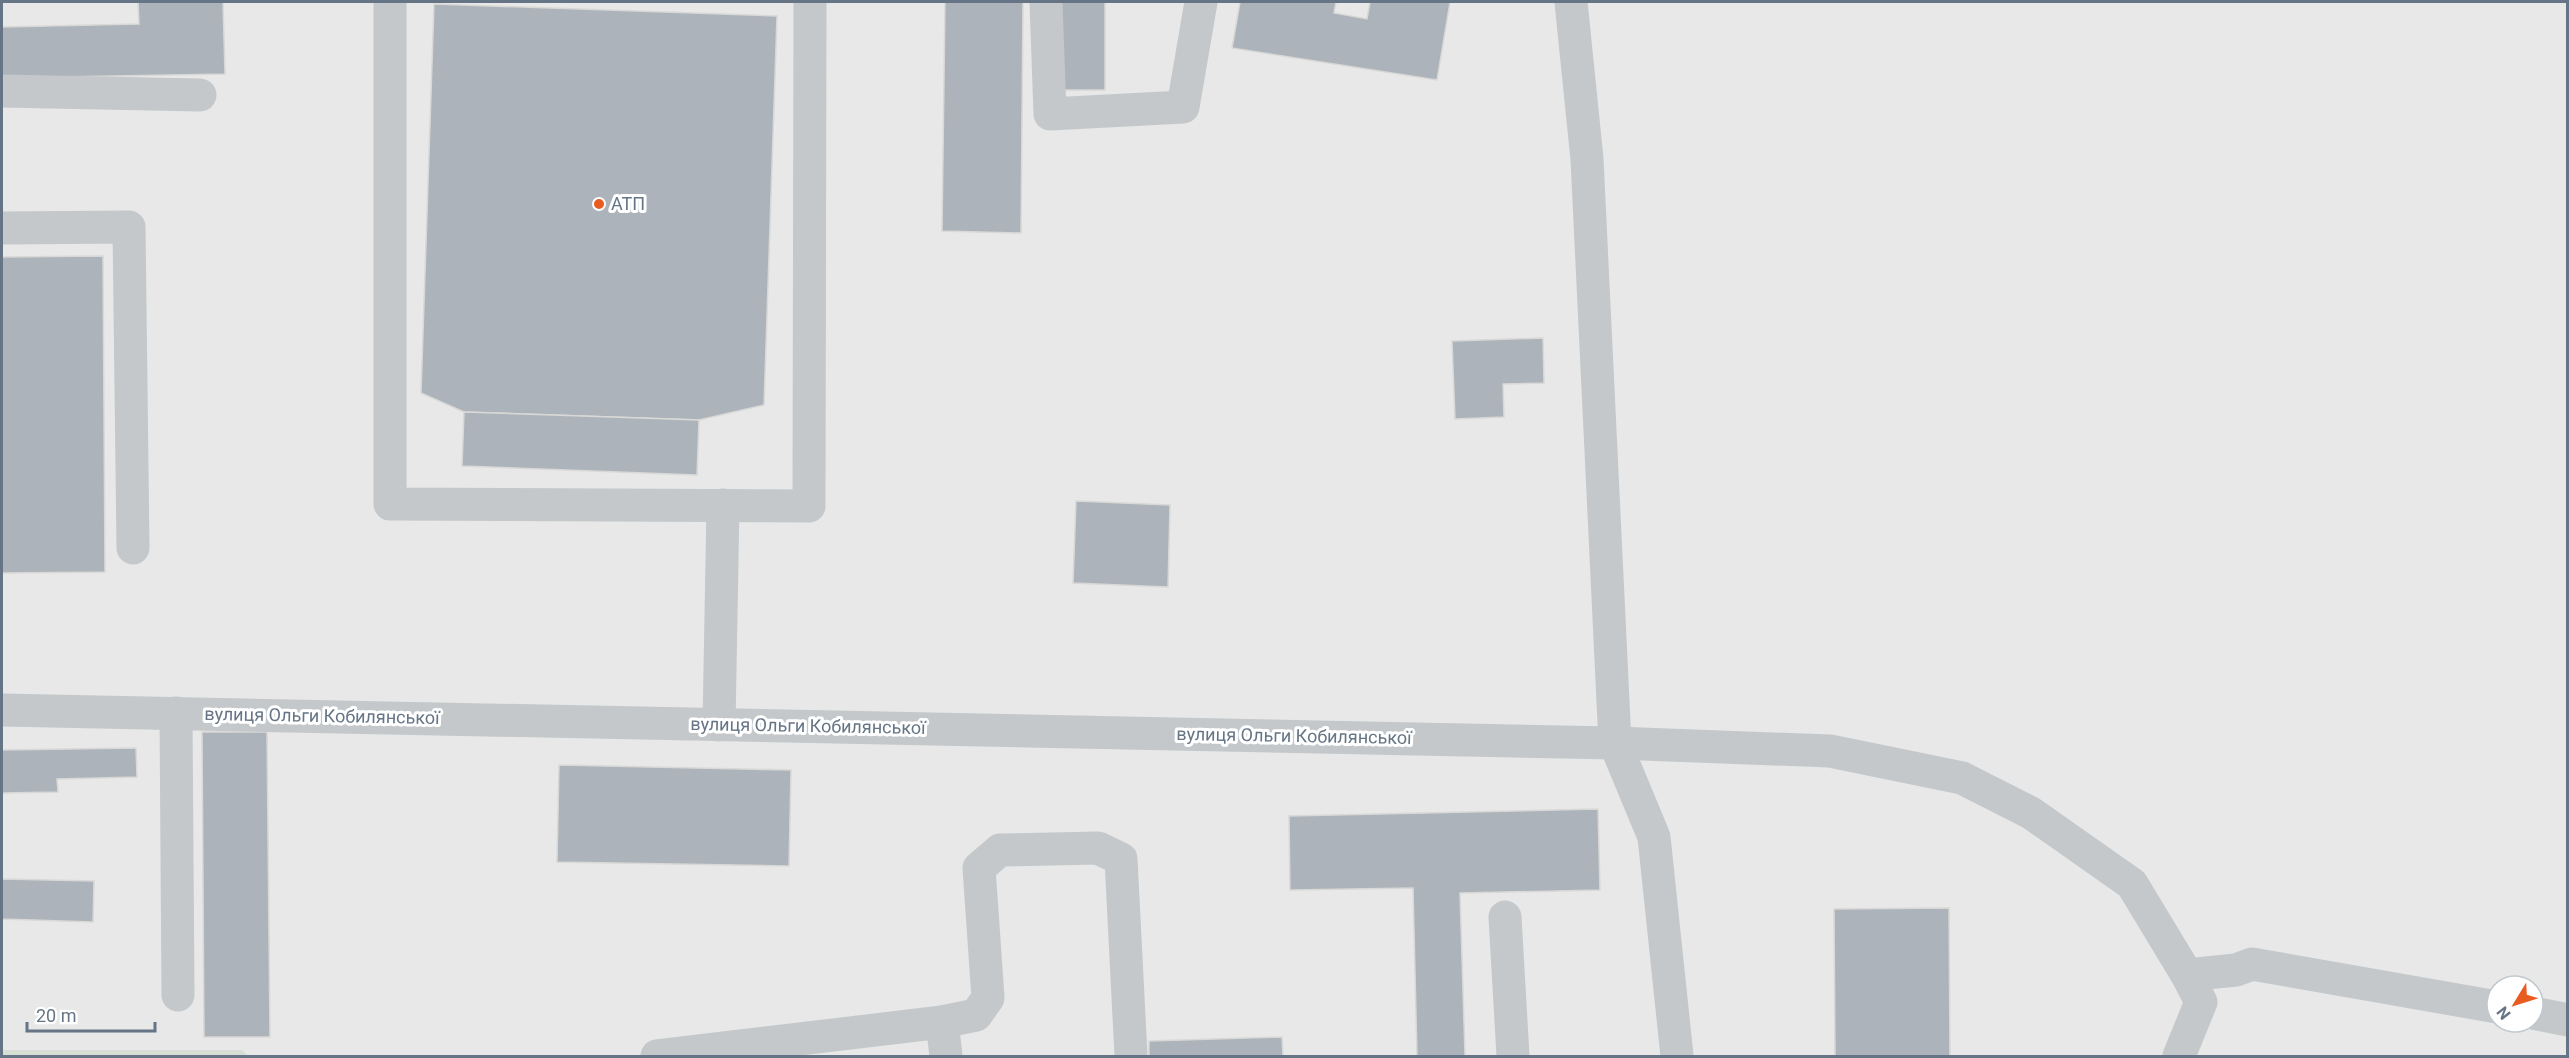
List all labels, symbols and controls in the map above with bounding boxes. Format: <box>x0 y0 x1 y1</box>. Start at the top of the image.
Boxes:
place label: АТП <box>611 193 645 214</box>
marker: АТП <box>592 197 606 211</box>
street label: вулиця Ольги Кобилянської <box>204 703 441 728</box>
street label: вулиця Ольги Кобилянської <box>690 713 927 738</box>
street label: вулиця Ольги Кобилянської <box>1176 723 1413 748</box>
north arrow <box>2485 974 2545 1034</box>
scale bar <box>27 995 154 1033</box>
text: N <box>2493 1003 2515 1023</box>
text: 20 m <box>36 1005 76 1026</box>

